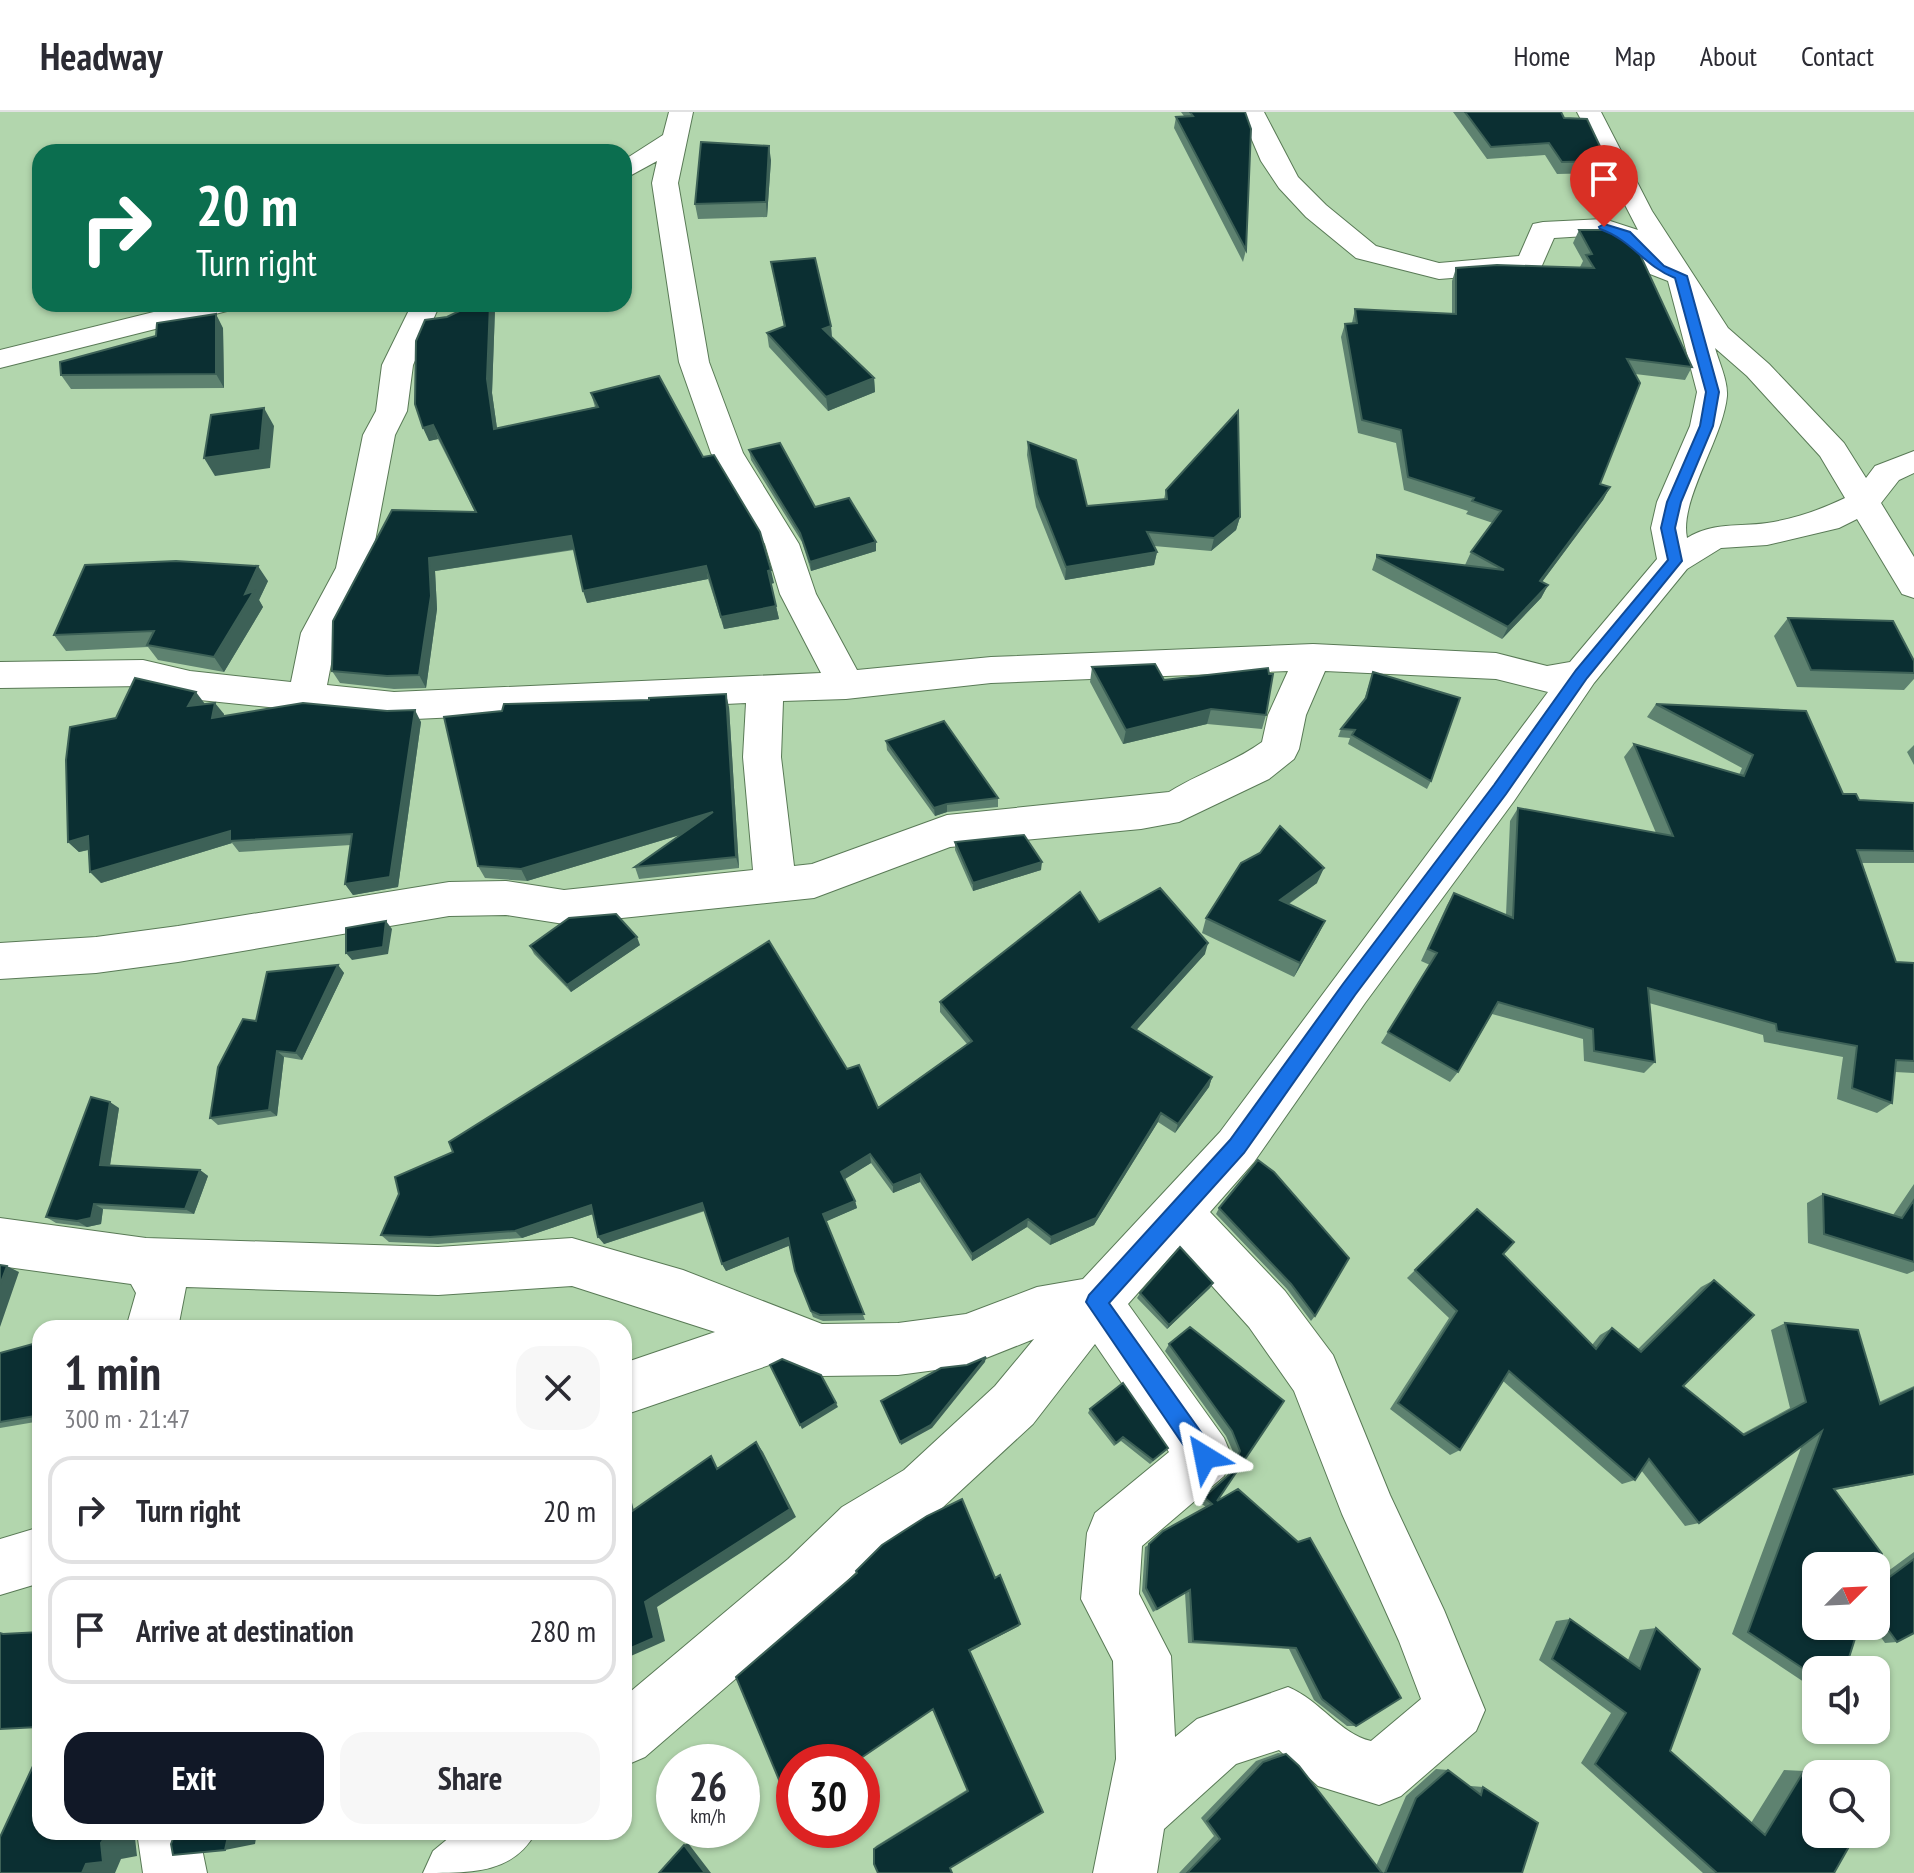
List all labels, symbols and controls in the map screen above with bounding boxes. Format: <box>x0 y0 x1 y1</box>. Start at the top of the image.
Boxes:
text: Headway <box>40 31 163 80</box>
text: Home <box>1514 37 1570 74</box>
text: Map <box>1614 37 1656 74</box>
text: About <box>1700 37 1757 74</box>
text: Contact <box>1801 37 1874 74</box>
pin <box>1570 145 1638 227</box>
icon: arrive <box>1582 157 1626 201</box>
text: 20 m <box>196 169 298 241</box>
icon: right <box>64 176 168 280</box>
text: Turn right <box>196 239 317 286</box>
text: 1 min <box>64 1341 161 1403</box>
button: close <box>516 1346 600 1430</box>
text: 300 m · 21:47 <box>64 1402 190 1435</box>
position arrow <box>1163 1415 1247 1499</box>
icon: right <box>68 1488 112 1532</box>
text: Turn right <box>136 1491 240 1530</box>
text: 20 m <box>543 1491 596 1530</box>
north arrow <box>1802 1552 1890 1640</box>
map controls <box>1802 1552 1890 1848</box>
icon: arrive <box>68 1608 112 1652</box>
text: Arrive at destination <box>136 1611 354 1650</box>
text: 280 m <box>530 1611 596 1650</box>
button: sound <box>1802 1656 1890 1744</box>
button: Exit <box>64 1732 324 1824</box>
button: Share <box>340 1732 600 1824</box>
speed limit sign: 30 <box>776 1744 880 1848</box>
text: 26 <box>689 1760 727 1812</box>
button: search <box>1802 1760 1890 1848</box>
text: km/h <box>690 1803 726 1829</box>

